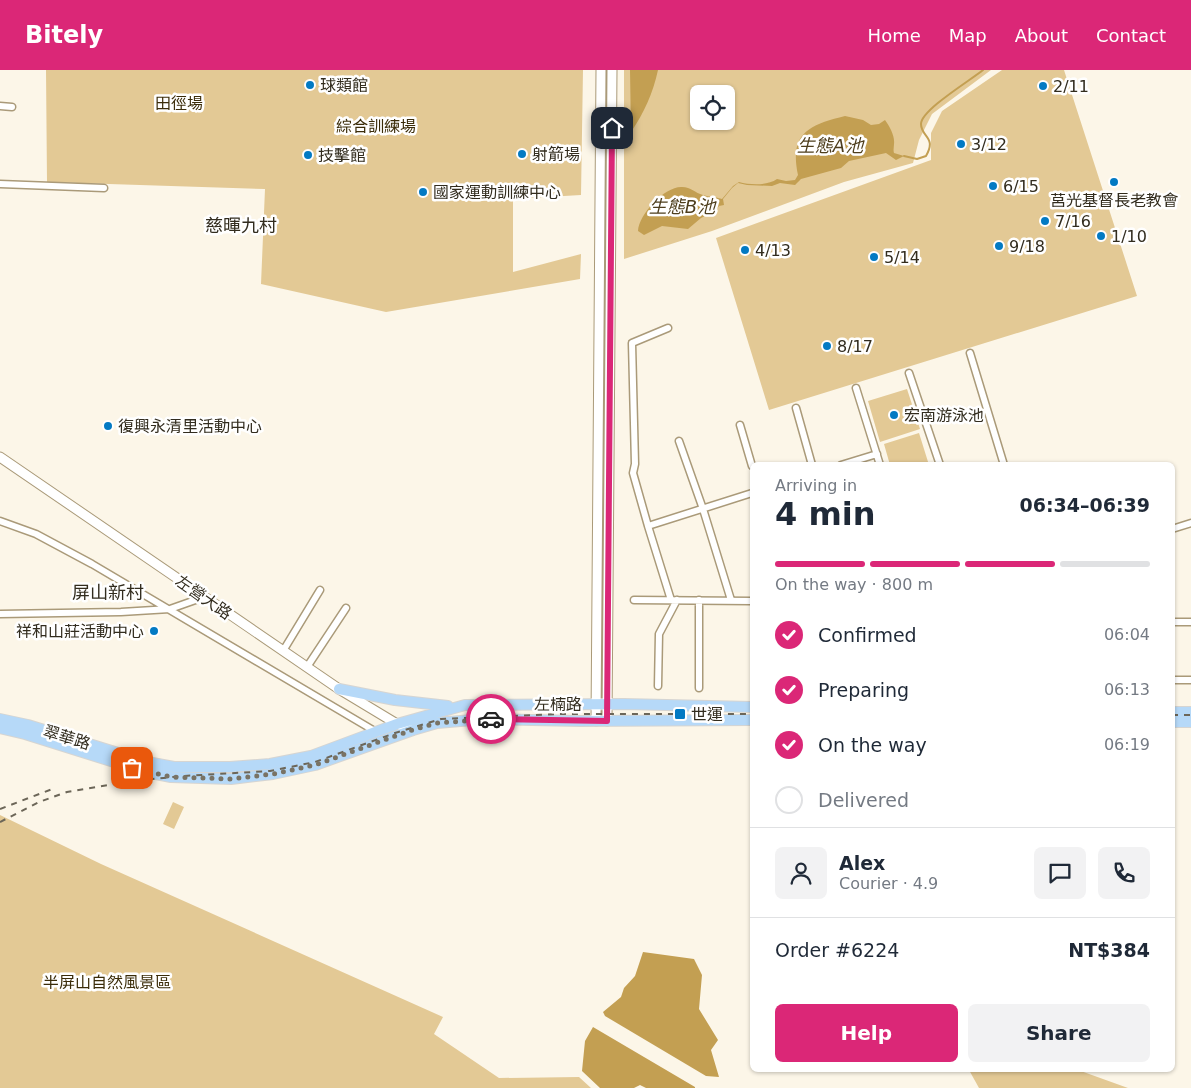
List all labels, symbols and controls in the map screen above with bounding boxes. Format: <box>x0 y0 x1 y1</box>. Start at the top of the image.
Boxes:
text: Bitely <box>25 21 103 49</box>
text: Home <box>868 25 921 46</box>
text: Map <box>949 25 987 46</box>
text: About <box>1015 25 1068 46</box>
text: Contact <box>1096 25 1166 46</box>
place label: 球類館 <box>320 76 368 95</box>
place label: 2/11 <box>1053 77 1089 96</box>
marker: 球類館 <box>304 79 316 91</box>
marker: 2/11 <box>1037 80 1049 92</box>
map controls <box>690 85 735 130</box>
button: locate <box>690 85 735 130</box>
park label: 田徑場 <box>155 94 203 113</box>
pin <box>591 107 633 149</box>
icon: home <box>598 114 626 142</box>
park label: 綜合訓練場 <box>336 117 416 136</box>
water label: 生態A池 <box>797 135 865 156</box>
place label: 3/12 <box>971 135 1007 154</box>
marker: 3/12 <box>955 138 967 150</box>
place label: 射箭場 <box>532 145 580 164</box>
place label: 技擊館 <box>318 146 366 165</box>
marker: 射箭場 <box>516 148 528 160</box>
marker: 技擊館 <box>302 149 314 161</box>
marker: 莒光基督長老教會 <box>1108 176 1120 188</box>
place label: 6/15 <box>1003 177 1039 196</box>
marker: 6/15 <box>987 180 999 192</box>
place label: 國家運動訓練中心 <box>433 183 561 202</box>
marker: 國家運動訓練中心 <box>417 186 429 198</box>
place label: 莒光基督長老教會 <box>1050 191 1178 210</box>
water label: 生態B池 <box>649 196 717 217</box>
place label: 7/16 <box>1055 212 1091 231</box>
district label: 慈暉九村 <box>205 215 277 236</box>
marker: 7/16 <box>1039 215 1051 227</box>
place label: 1/10 <box>1111 227 1147 246</box>
marker: 1/10 <box>1095 230 1107 242</box>
place label: 9/18 <box>1009 237 1045 256</box>
marker: 9/18 <box>993 240 1005 252</box>
place label: 4/13 <box>755 241 791 260</box>
marker: 4/13 <box>739 244 751 256</box>
place label: 5/14 <box>884 248 920 267</box>
marker: 5/14 <box>868 251 880 263</box>
place label: 8/17 <box>837 337 873 356</box>
marker: 8/17 <box>821 340 833 352</box>
place label: 宏南游泳池 <box>904 406 984 425</box>
marker: 宏南游泳池 <box>888 409 900 421</box>
place label: 復興永清里活動中心 <box>118 417 262 436</box>
marker: 復興永清里活動中心 <box>102 420 114 432</box>
text: Arriving in <box>775 476 857 495</box>
text: 06:34–06:39 <box>1020 494 1150 516</box>
text: 4 min <box>775 495 876 533</box>
street label: 左營大路 <box>172 571 235 624</box>
text: On the way · 800 m <box>775 575 933 594</box>
district label: 屏山新村 <box>72 582 144 603</box>
icon: check <box>775 621 803 649</box>
place label: 祥和山莊活動中心 <box>16 622 144 641</box>
text: Confirmed <box>818 624 917 646</box>
marker: 祥和山莊活動中心 <box>148 625 160 637</box>
text: 06:04 <box>1104 625 1150 644</box>
icon: check <box>775 676 803 704</box>
text: Preparing <box>818 679 909 701</box>
text: 06:13 <box>1104 680 1150 699</box>
courier <box>466 694 516 744</box>
street label: 左楠路 <box>534 695 582 714</box>
icon: car <box>477 705 505 733</box>
place label: 世運 <box>691 705 723 724</box>
marker: 世運 <box>673 707 687 721</box>
street label: 翠華路 <box>41 721 93 754</box>
icon: check <box>775 731 803 759</box>
text: On the way <box>818 734 927 756</box>
text: 06:19 <box>1104 735 1150 754</box>
pin <box>111 747 153 789</box>
icon: bag <box>118 754 146 782</box>
text: Delivered <box>818 789 909 811</box>
button: person <box>775 847 827 899</box>
button: chat <box>1034 847 1086 899</box>
button: phone <box>1098 847 1150 899</box>
text: Alex <box>839 852 885 874</box>
text: Courier · 4.9 <box>839 874 938 893</box>
text: Order #6224 <box>775 939 899 961</box>
text: NT$384 <box>1068 939 1150 961</box>
park label: 半屏山自然風景區 <box>43 973 171 992</box>
button: Help <box>775 1004 958 1062</box>
button: Share <box>968 1004 1150 1062</box>

